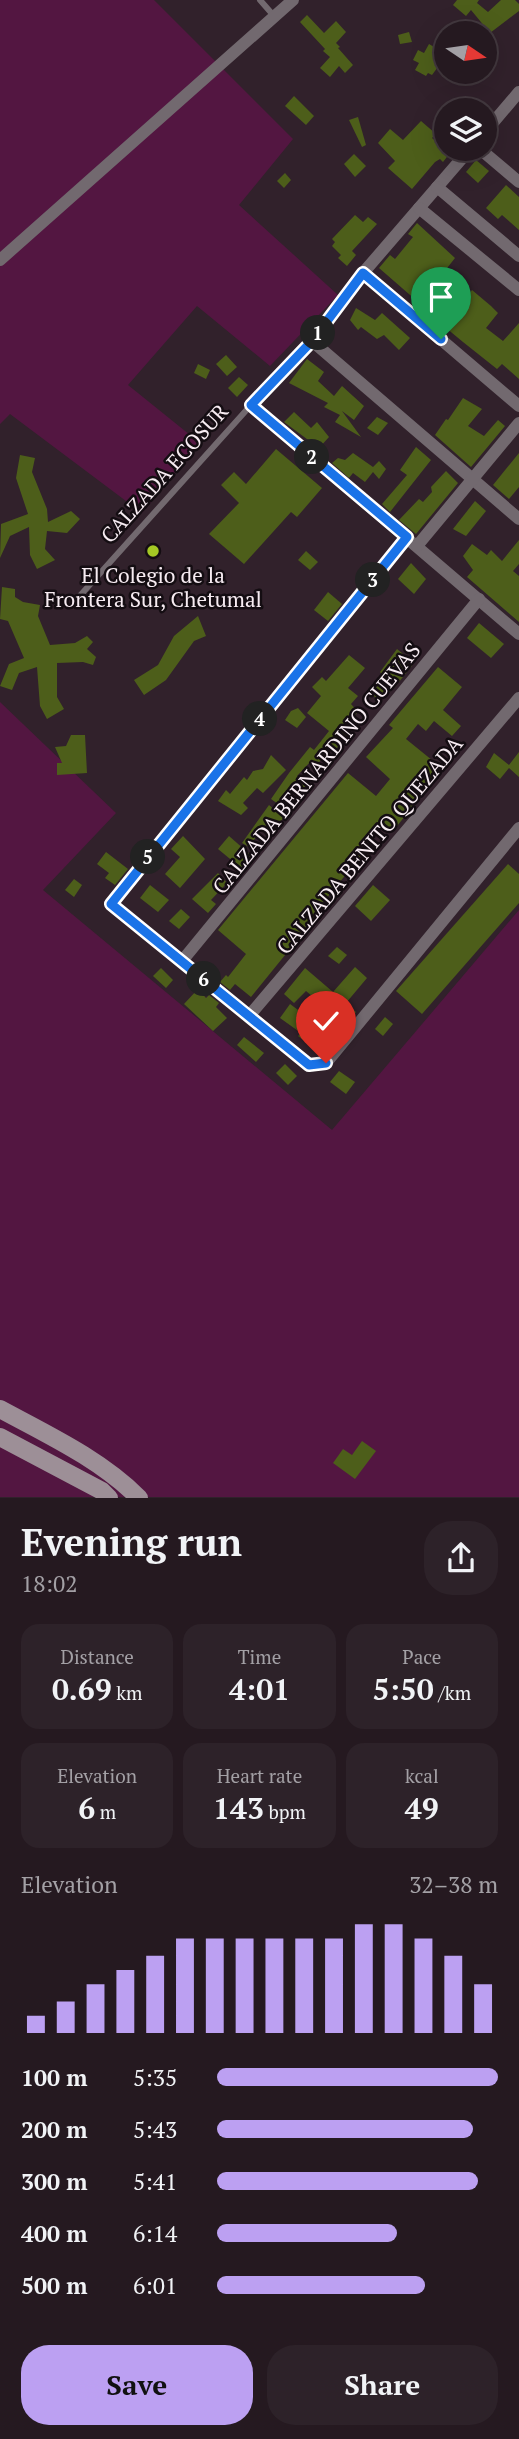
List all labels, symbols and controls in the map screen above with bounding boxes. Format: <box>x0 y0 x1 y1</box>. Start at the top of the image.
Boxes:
north arrow <box>434 21 497 84</box>
map controls <box>434 21 497 161</box>
button: layers <box>434 98 497 161</box>
pin <box>411 267 471 339</box>
icon: arrive <box>422 278 460 316</box>
pin: 1 <box>300 316 336 350</box>
text: 1 <box>312 320 323 345</box>
street label: CALZADA ECOSUR <box>94 397 234 548</box>
pin: 2 <box>294 440 330 475</box>
text: 2 <box>306 444 317 469</box>
marker: El Colegio de la Frontera Sur, Chetumal <box>145 543 161 559</box>
place label: El Colegio de la Frontera Sur, Chetumal <box>44 561 262 613</box>
pin: 3 <box>356 562 390 598</box>
text: 3 <box>367 567 378 592</box>
street label: CALZADA BERNARDINO CUEVAS <box>206 636 426 900</box>
pin: 4 <box>243 702 278 736</box>
text: 4 <box>254 706 265 731</box>
street label: CALZADA BENITO QUEZADA <box>270 730 469 960</box>
pin: 5 <box>130 840 166 874</box>
text: 5 <box>142 844 153 869</box>
pin: 6 <box>186 962 222 996</box>
text: 6 <box>198 966 209 991</box>
pin <box>296 991 356 1063</box>
icon: check <box>307 1002 345 1040</box>
text: Evening run <box>21 1517 242 1567</box>
button: share <box>424 1521 498 1595</box>
text: 18:02 <box>21 1568 78 1599</box>
text: Distance <box>60 1644 134 1669</box>
text: Time <box>238 1644 281 1669</box>
text: Pace <box>402 1644 441 1669</box>
text: 0.69 <box>52 1669 112 1709</box>
text: 4:01 <box>229 1669 290 1709</box>
text: 5:50 <box>373 1669 434 1709</box>
text: km <box>112 1680 142 1705</box>
text: /km <box>434 1680 471 1705</box>
text: Elevation <box>57 1763 137 1788</box>
text: Heart rate <box>217 1763 302 1788</box>
text: kcal <box>405 1763 439 1788</box>
text: 6 <box>78 1788 95 1828</box>
text: 143 <box>213 1788 264 1828</box>
text: 49 <box>405 1788 439 1828</box>
text: m <box>95 1799 116 1824</box>
text: bpm <box>264 1799 306 1824</box>
text: Elevation <box>21 1869 118 1900</box>
text: 32–38 m <box>409 1869 498 1900</box>
text: 100 m <box>21 2062 87 2093</box>
text: 5:35 <box>133 2062 177 2093</box>
text: 200 m <box>21 2114 87 2145</box>
text: 5:43 <box>133 2114 177 2145</box>
text: 300 m <box>21 2166 87 2197</box>
text: 5:41 <box>133 2166 177 2197</box>
text: 400 m <box>21 2218 87 2249</box>
text: 6:14 <box>133 2218 177 2249</box>
text: 500 m <box>21 2270 87 2301</box>
text: 6:01 <box>133 2270 177 2301</box>
button: Save <box>21 2345 253 2425</box>
button: Share <box>267 2345 498 2425</box>

